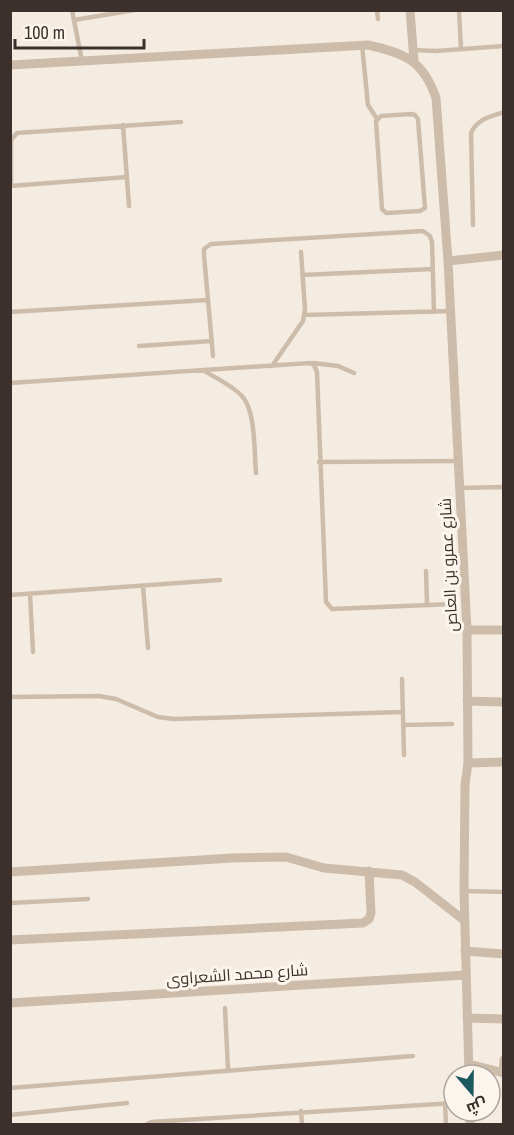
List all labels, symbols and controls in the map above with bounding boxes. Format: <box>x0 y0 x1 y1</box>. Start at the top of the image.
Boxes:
scale bar <box>15 12 144 50</box>
text: 100 m <box>24 20 65 45</box>
street label: شارع عمرو بن العاص <box>434 498 463 632</box>
street label: شارع محمد الشعراوى <box>165 958 309 991</box>
north arrow <box>442 1063 502 1123</box>
text: ش <box>464 1093 491 1121</box>

